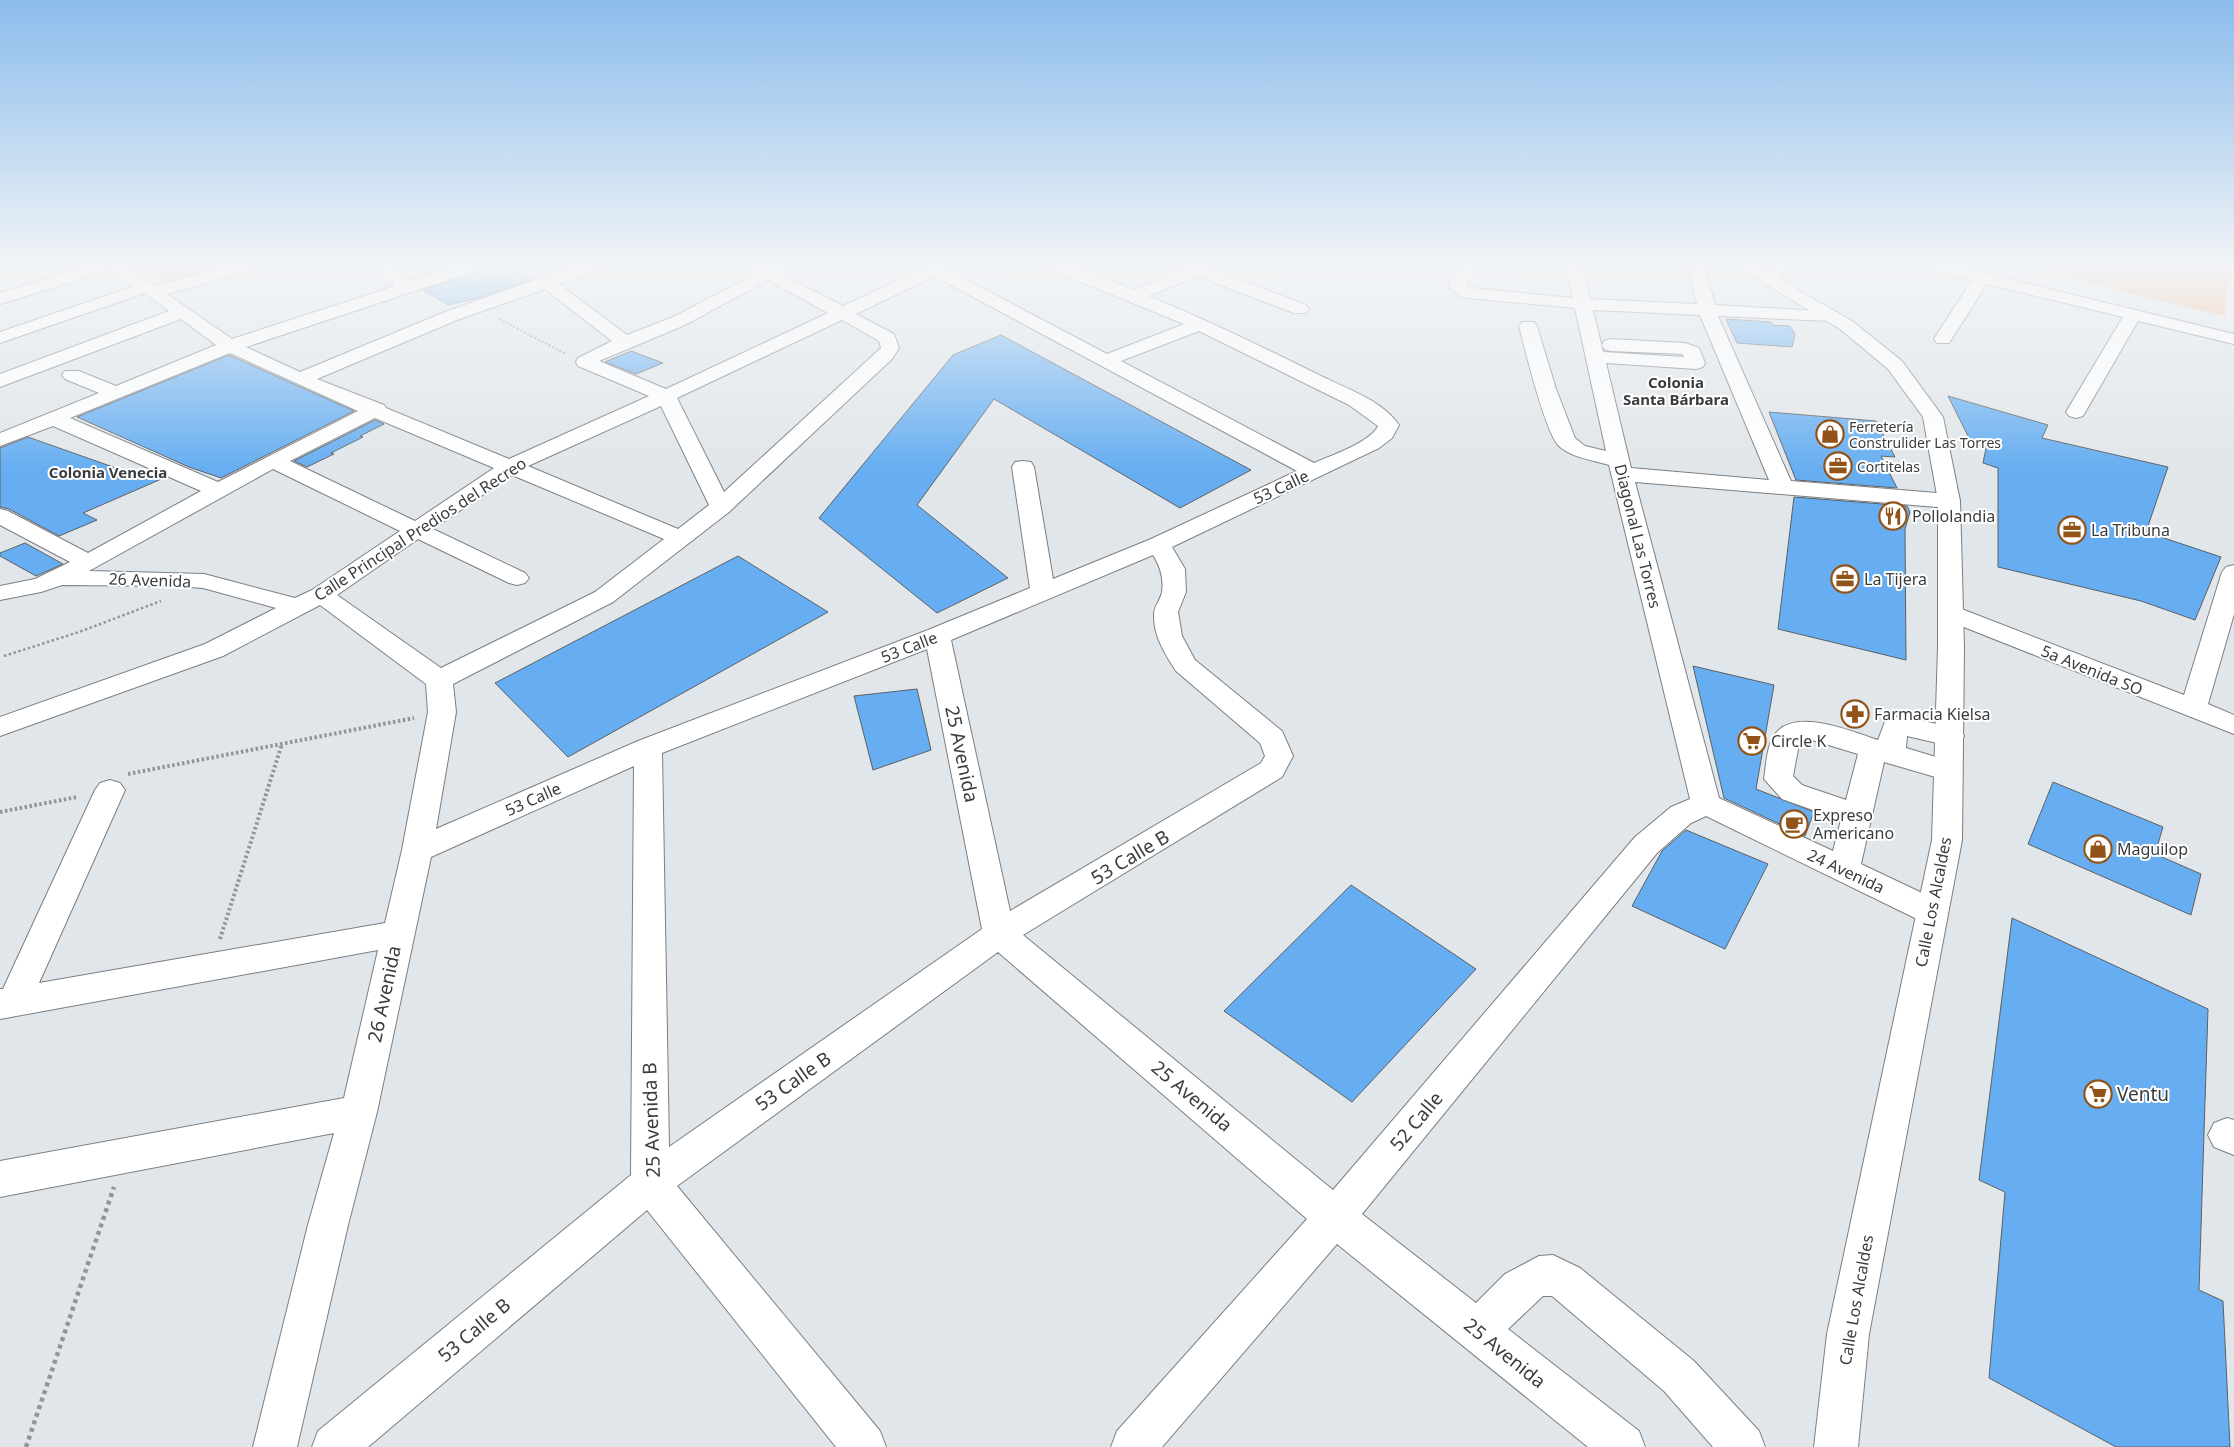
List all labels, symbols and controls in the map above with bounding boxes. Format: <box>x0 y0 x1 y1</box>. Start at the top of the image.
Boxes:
district label: Colonia Santa Bárbara <box>1623 372 1729 409</box>
place label: Ferretería Construlider Las Torres <box>1849 417 2001 452</box>
shop icon: Ferretería Construlider Las Torres <box>1815 419 1845 449</box>
office icon: Cortitelas <box>1823 451 1853 481</box>
street label: Calle Principal Predios del Recreo <box>310 452 530 606</box>
place label: Cortitelas <box>1857 457 1920 476</box>
district label: Colonia Venecia <box>49 462 167 482</box>
street label: Diagonal Las Torres <box>1609 462 1667 610</box>
street label: 53 Calle <box>1250 465 1312 509</box>
restaurant icon: Pollolandia <box>1878 501 1908 531</box>
place label: Pollolandia <box>1912 505 1995 527</box>
office icon: La Tribuna <box>2057 515 2087 545</box>
place label: La Tribuna <box>2091 519 2170 541</box>
office icon: La Tijera <box>1830 564 1860 594</box>
street label: 26 Avenida <box>108 568 192 592</box>
place label: La Tijera <box>1864 568 1927 590</box>
street label: 53 Calle <box>878 626 940 668</box>
street label: 5a Avenida SO <box>2038 640 2146 700</box>
pharmacy icon: Farmacia Kielsa <box>1840 699 1870 729</box>
street label: 25 Avenida <box>939 703 985 805</box>
place label: Farmacia Kielsa <box>1874 703 1991 725</box>
supermarket icon: Circle K <box>1737 726 1767 756</box>
place label: Circle K <box>1771 730 1827 752</box>
street label: 53 Calle <box>502 777 564 821</box>
place label: Expreso Americano <box>1813 804 1894 844</box>
cafe icon: Expreso Americano <box>1779 809 1809 839</box>
street label: 53 Calle B <box>1086 823 1174 891</box>
shop icon: Maguilop <box>2083 834 2113 864</box>
street label: Calle Los Alcaldes <box>1910 835 1956 969</box>
place label: Maguilop <box>2117 838 2188 860</box>
street label: 24 Avenida <box>1804 844 1888 898</box>
street label: 26 Avenida <box>361 943 407 1045</box>
street label: 53 Calle B <box>750 1045 836 1117</box>
street label: 25 Avenida <box>1146 1054 1238 1138</box>
street label: 25 Avenida B <box>636 1062 666 1178</box>
supermarket icon: Ventu <box>2083 1079 2113 1109</box>
place label: Ventu <box>2117 1081 2169 1107</box>
street label: 52 Calle <box>1384 1086 1448 1156</box>
street label: Calle Los Alcaldes <box>1834 1233 1878 1367</box>
street label: 53 Calle B <box>432 1292 516 1368</box>
street label: 25 Avenida <box>1459 1312 1551 1394</box>

